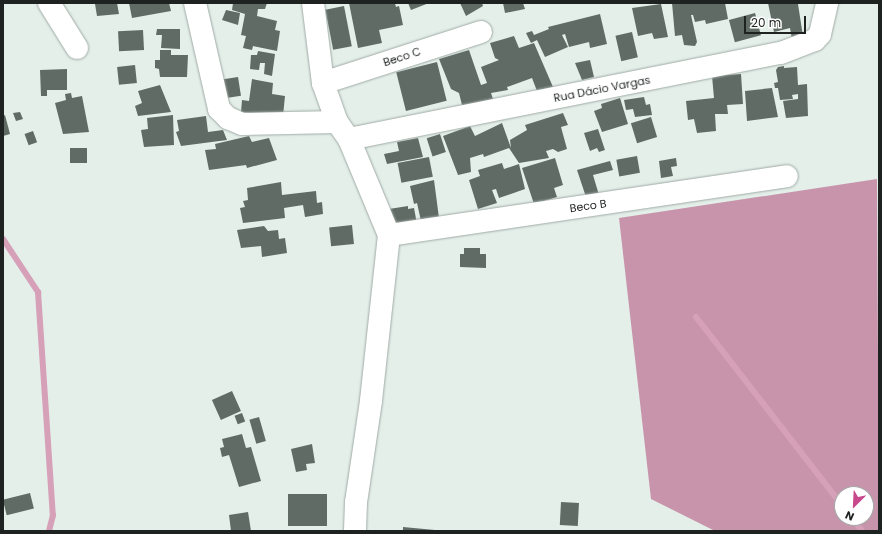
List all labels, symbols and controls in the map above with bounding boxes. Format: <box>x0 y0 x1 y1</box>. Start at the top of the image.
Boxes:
scale bar <box>746 8 808 34</box>
text: 20 m <box>751 14 781 31</box>
street label: Beco C <box>382 45 422 69</box>
street label: Rua Dácio Vargas <box>553 73 651 105</box>
street label: Beco B <box>569 197 607 215</box>
north arrow <box>834 486 874 526</box>
text: N <box>842 507 857 525</box>

